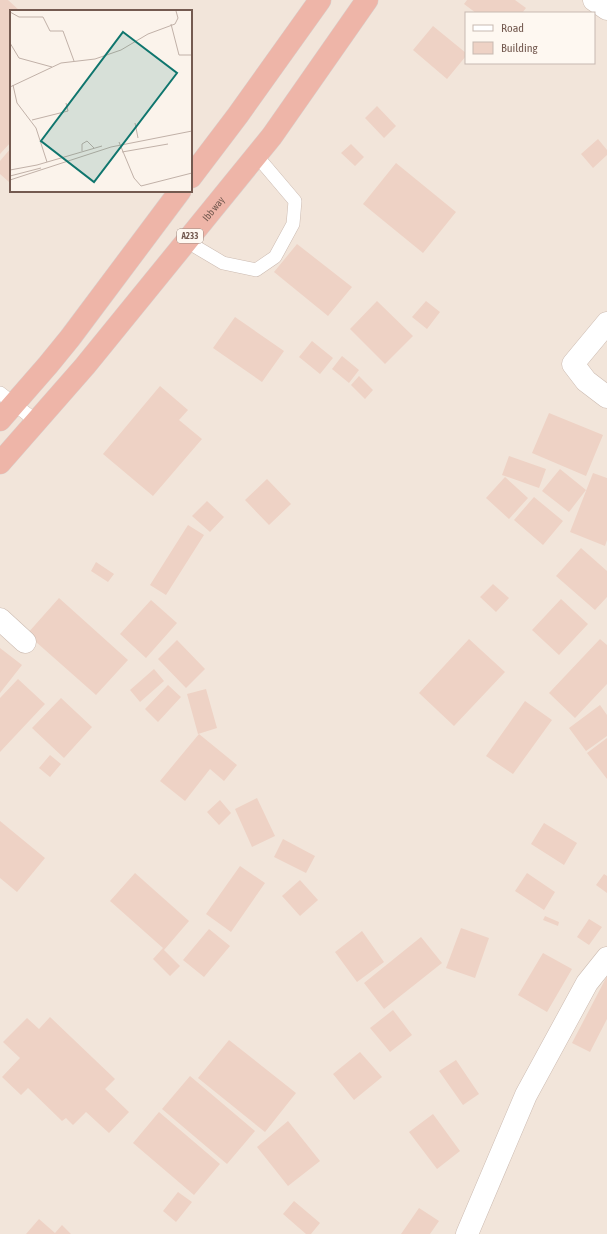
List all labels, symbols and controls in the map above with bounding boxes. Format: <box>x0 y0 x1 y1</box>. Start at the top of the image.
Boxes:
inset map <box>10 10 192 192</box>
legend <box>465 12 595 64</box>
text: Road <box>501 21 524 35</box>
text: Building <box>501 41 539 55</box>
street label: Ibb way <box>200 194 227 223</box>
road number: A233 <box>177 229 203 243</box>

